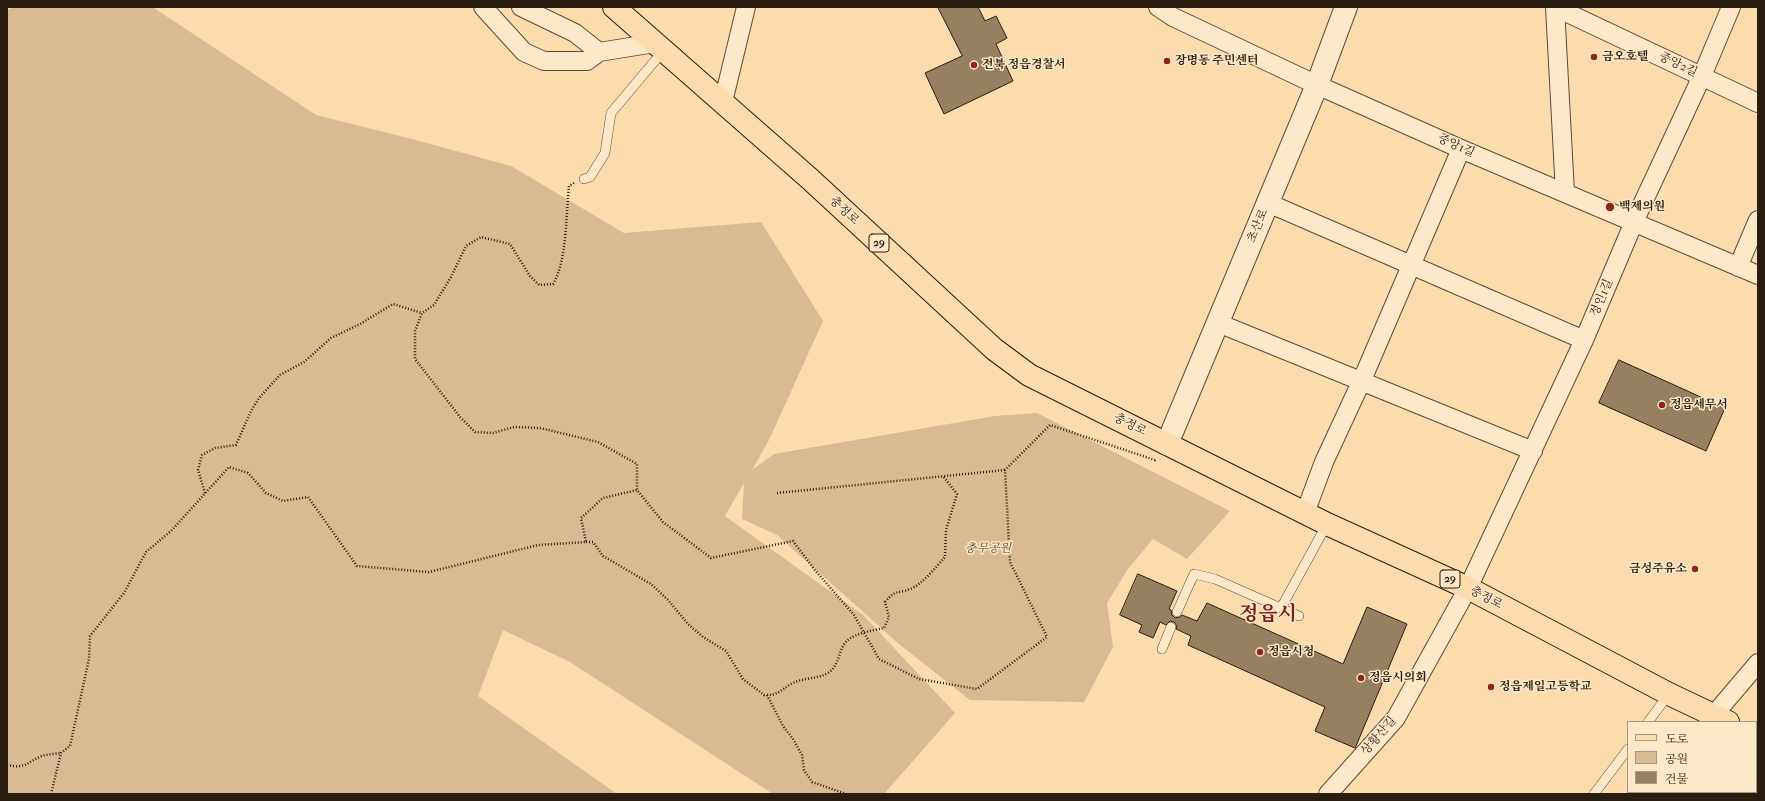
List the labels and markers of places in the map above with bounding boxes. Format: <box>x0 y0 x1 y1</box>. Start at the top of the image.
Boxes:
place label: 금오호텔 <box>1602 50 1648 64</box>
marker: 금오호텔 <box>1589 52 1599 62</box>
place label: 장명동 주민센터 <box>1175 54 1259 68</box>
marker: 장명동 주민센터 <box>1162 56 1172 66</box>
place label: 전북 정읍경찰서 <box>982 58 1066 72</box>
marker: 전북 정읍경찰서 <box>969 60 979 70</box>
place label: 백제의원 <box>1619 200 1665 214</box>
marker: 백제의원 <box>1604 201 1616 213</box>
place label: 정읍세무서 <box>1670 398 1728 412</box>
marker: 정읍세무서 <box>1657 400 1667 410</box>
place label: 금성주유소 <box>1629 562 1687 576</box>
marker: 금성주유소 <box>1690 564 1700 574</box>
place label: 정읍시청 <box>1268 645 1314 659</box>
marker: 정읍시청 <box>1255 647 1265 657</box>
place label: 정읍시의회 <box>1369 671 1427 685</box>
marker: 정읍시의회 <box>1356 673 1366 683</box>
place label: 정읍제일고등학교 <box>1499 680 1592 694</box>
marker: 정읍제일고등학교 <box>1486 682 1496 692</box>

